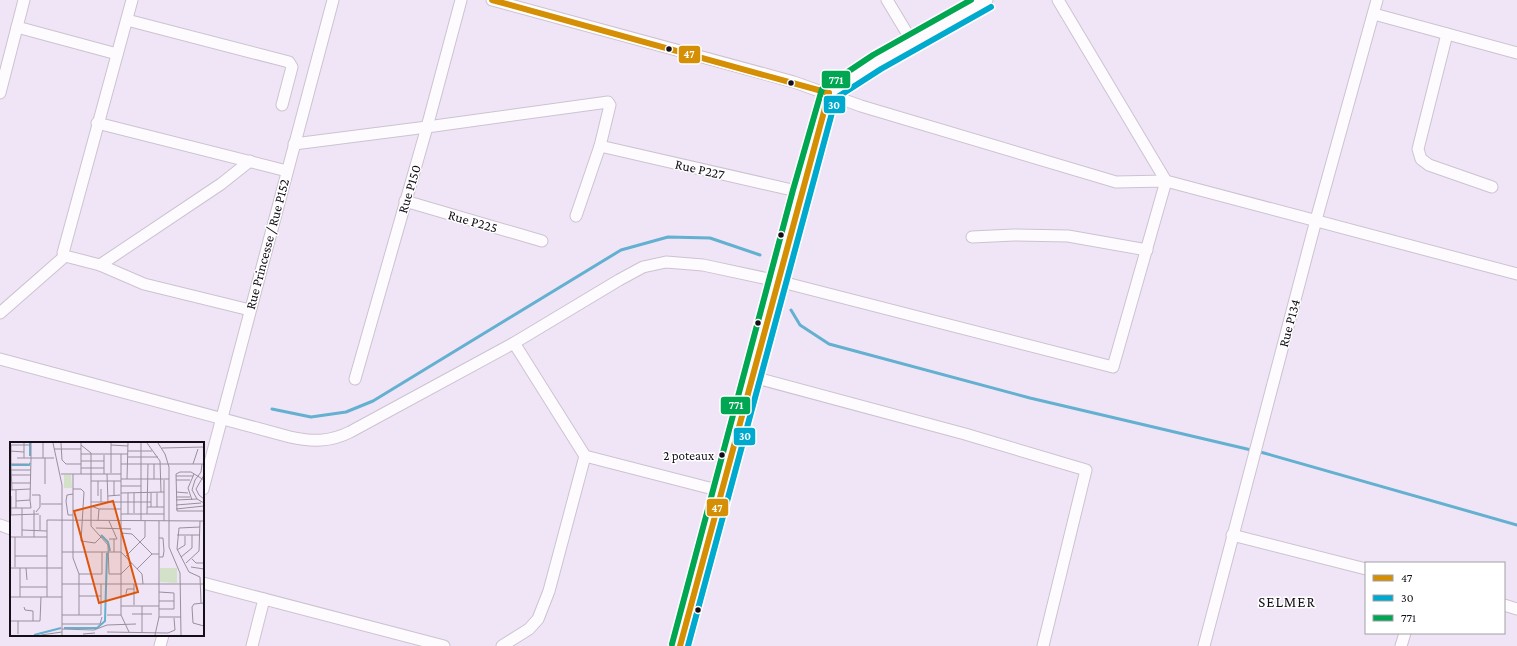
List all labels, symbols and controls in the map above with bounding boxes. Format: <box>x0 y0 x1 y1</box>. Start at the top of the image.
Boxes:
unlabelled marker <box>664 44 674 54</box>
line badge: 47 <box>678 45 701 64</box>
text: 47 <box>684 48 695 60</box>
line badge: 771 <box>821 70 851 89</box>
text: 771 <box>829 74 843 86</box>
unlabelled marker <box>786 78 796 88</box>
line badge: 30 <box>823 95 846 114</box>
text: 30 <box>828 99 840 111</box>
street label: Rue P227 <box>674 156 727 183</box>
street label: Rue P150 <box>394 163 424 215</box>
street label: Rue Princesse / Rue P152 <box>242 177 292 311</box>
street label: Rue P225 <box>446 206 500 236</box>
unlabelled marker <box>776 230 786 240</box>
street label: Rue P134 <box>1275 297 1303 349</box>
unlabelled marker <box>753 318 763 328</box>
line badge: 771 <box>720 396 751 415</box>
text: 771 <box>729 399 743 411</box>
line badge: 30 <box>733 427 756 446</box>
text: 30 <box>739 430 751 442</box>
inset map <box>10 442 204 636</box>
place label: 2 poteaux <box>663 448 714 463</box>
marker: 2 poteaux <box>717 450 727 460</box>
line badge: 47 <box>706 498 729 517</box>
text: 47 <box>712 502 723 514</box>
legend <box>1365 562 1505 634</box>
text: 47 <box>1401 571 1413 585</box>
text: 30 <box>1401 591 1414 605</box>
district label: SELMER <box>1258 594 1316 610</box>
unlabelled marker <box>693 605 703 615</box>
text: 771 <box>1401 611 1416 625</box>

